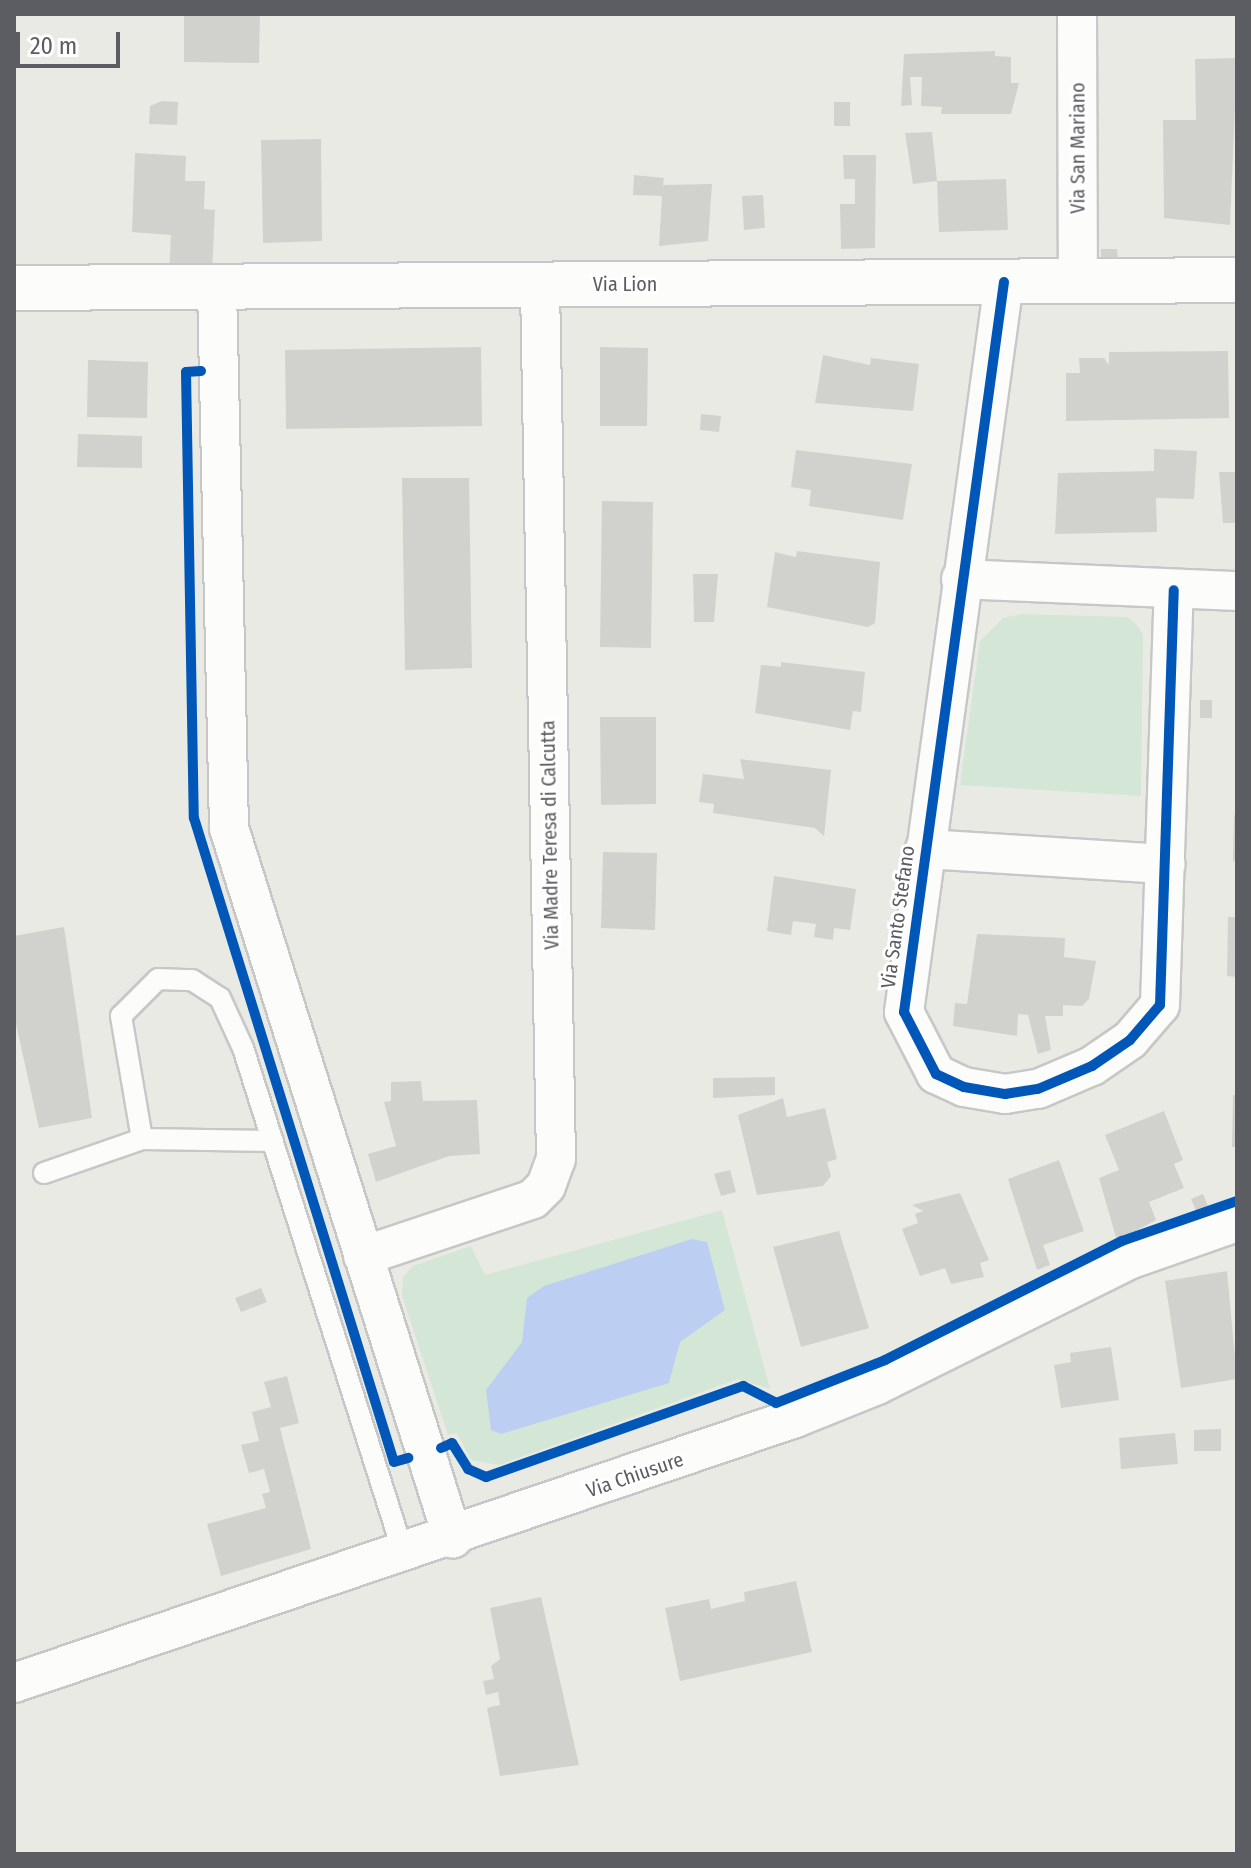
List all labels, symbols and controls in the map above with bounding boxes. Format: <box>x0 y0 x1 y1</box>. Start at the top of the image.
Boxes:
scale bar <box>20 16 124 66</box>
text: 20 m <box>30 32 77 60</box>
street label: Via San Mariano <box>1066 82 1090 214</box>
street label: Via Lion <box>593 272 657 296</box>
street label: Via Madre Teresa di Calcutta <box>536 720 564 950</box>
street label: Via Santo Stefano <box>876 844 920 990</box>
street label: Via Chiusure <box>583 1447 687 1503</box>

